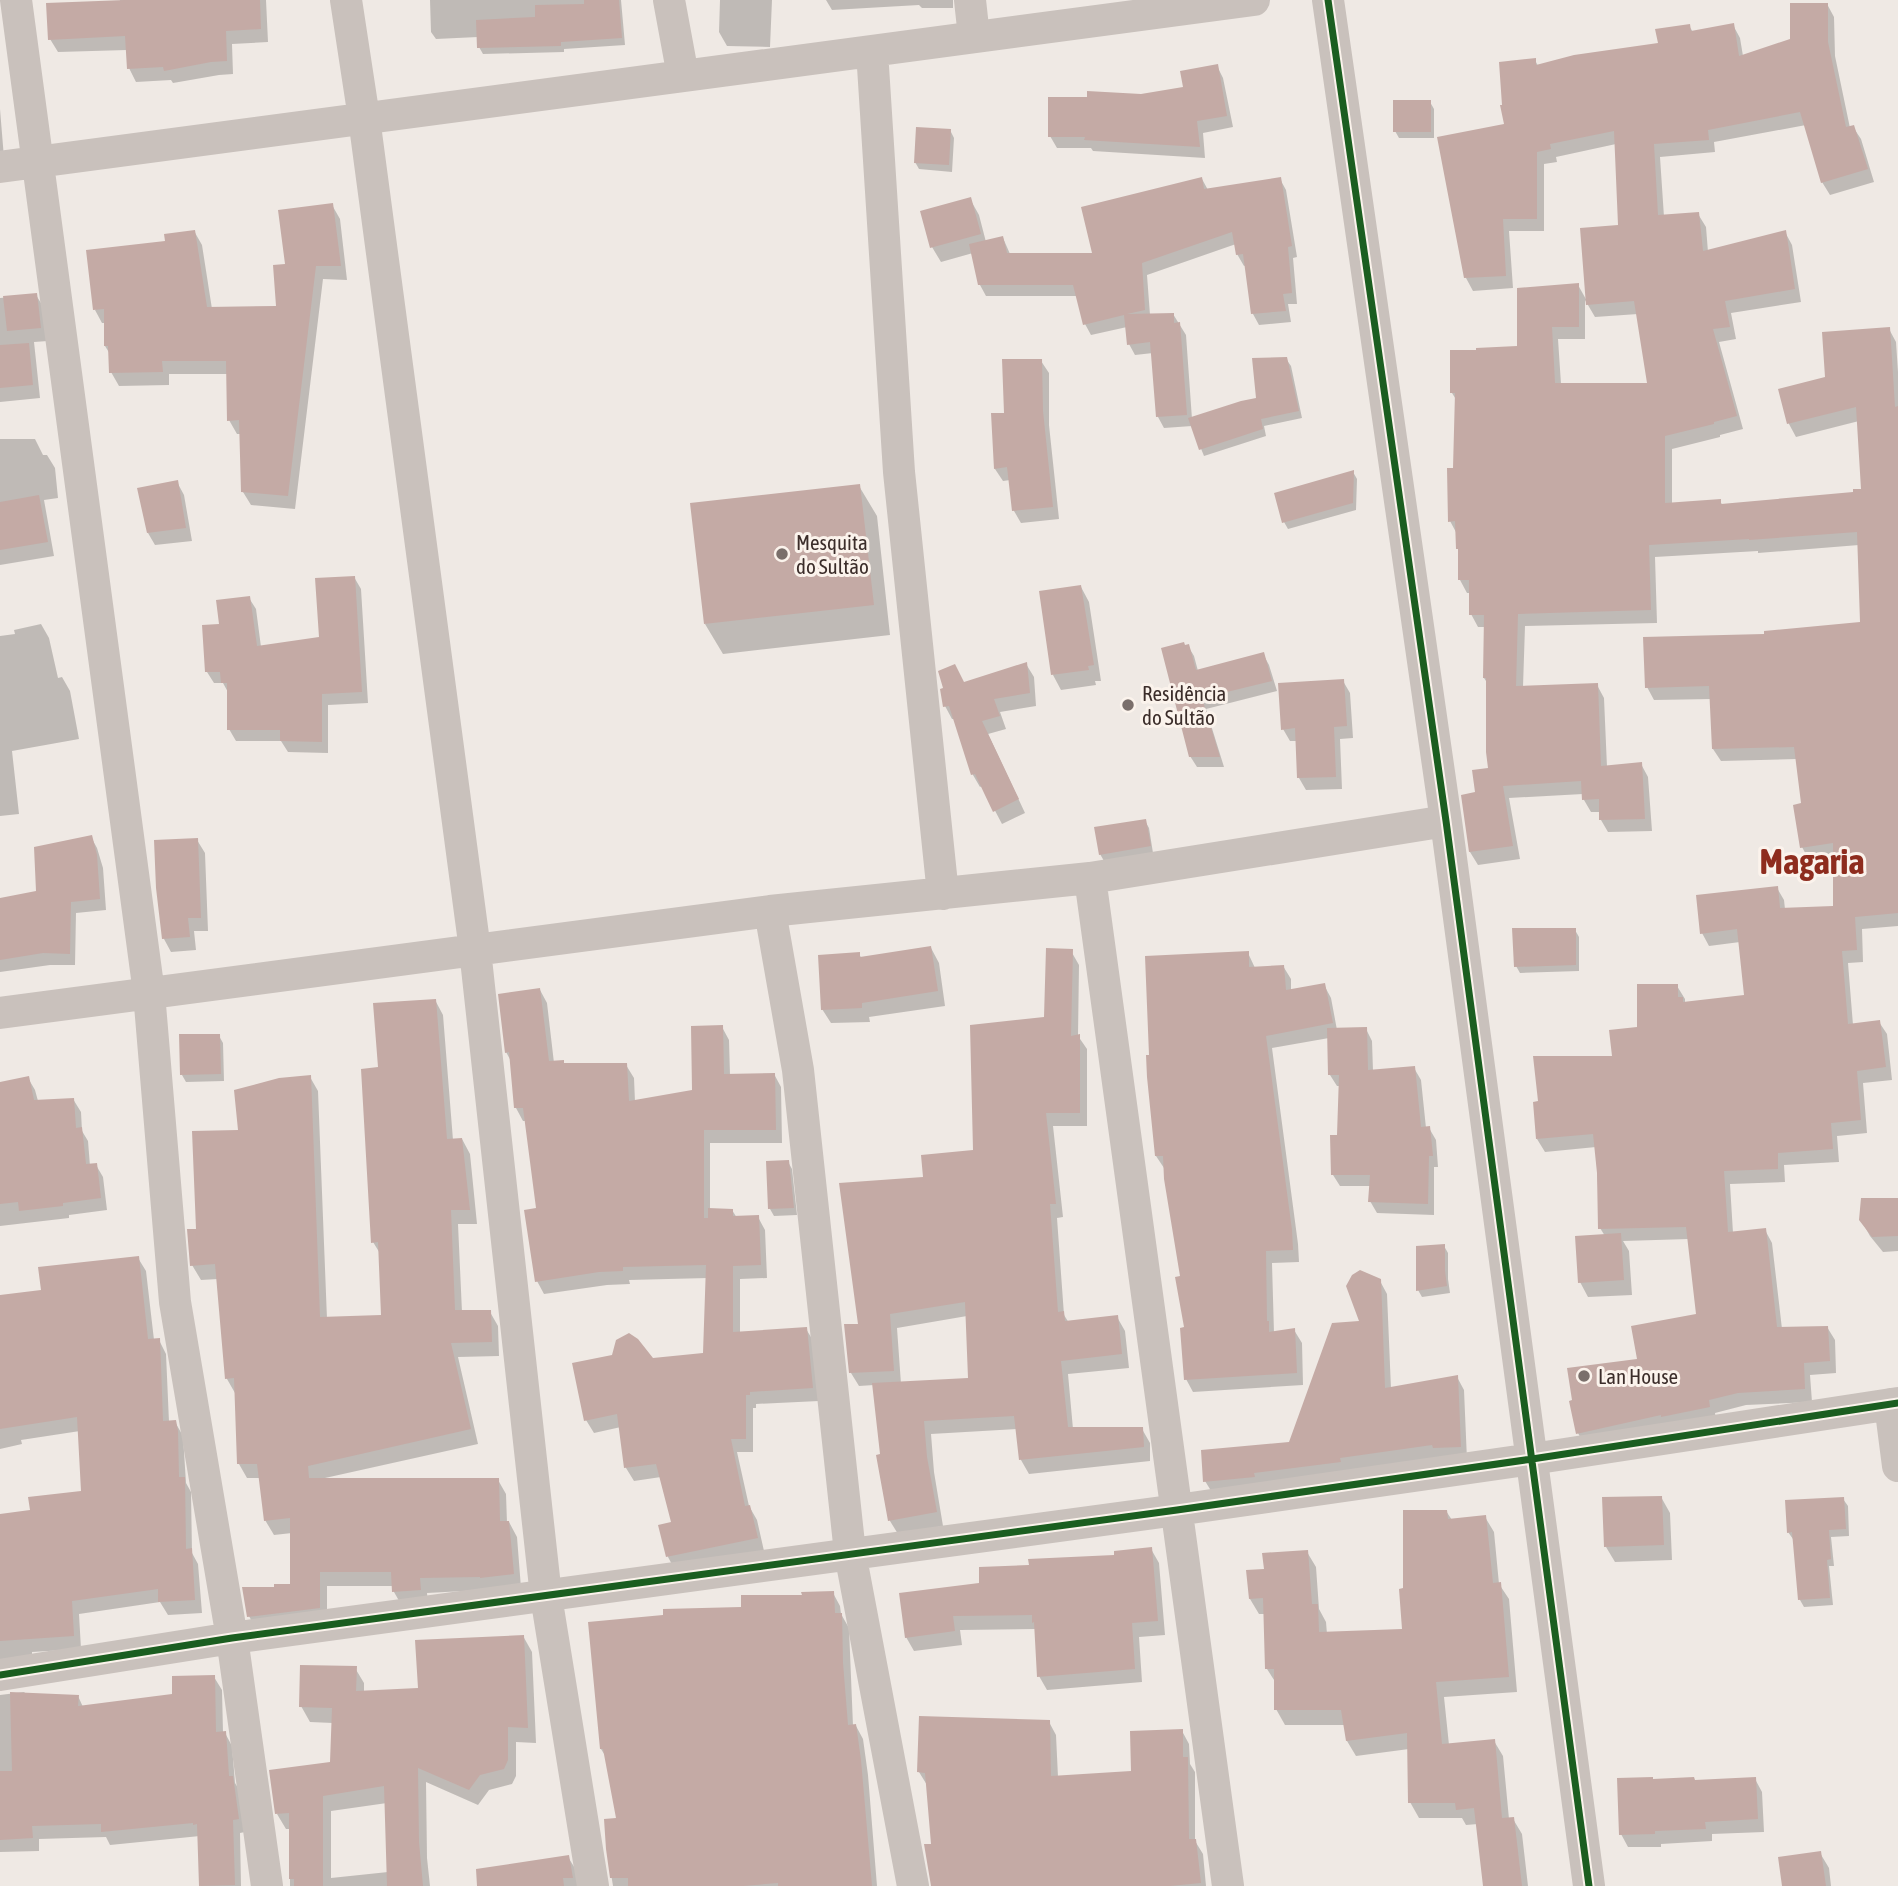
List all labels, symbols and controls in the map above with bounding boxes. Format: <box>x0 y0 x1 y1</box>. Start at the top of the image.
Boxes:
place label: Mesquita do Sultão <box>796 530 869 578</box>
marker: Mesquita do Sultão <box>774 546 790 562</box>
place label: Residência do Sultão <box>1142 681 1226 729</box>
marker: Residência do Sultão <box>1120 697 1136 713</box>
district label: Magaria <box>1759 841 1865 881</box>
place label: Lan House <box>1598 1364 1678 1388</box>
marker: Lan House <box>1576 1368 1592 1384</box>

